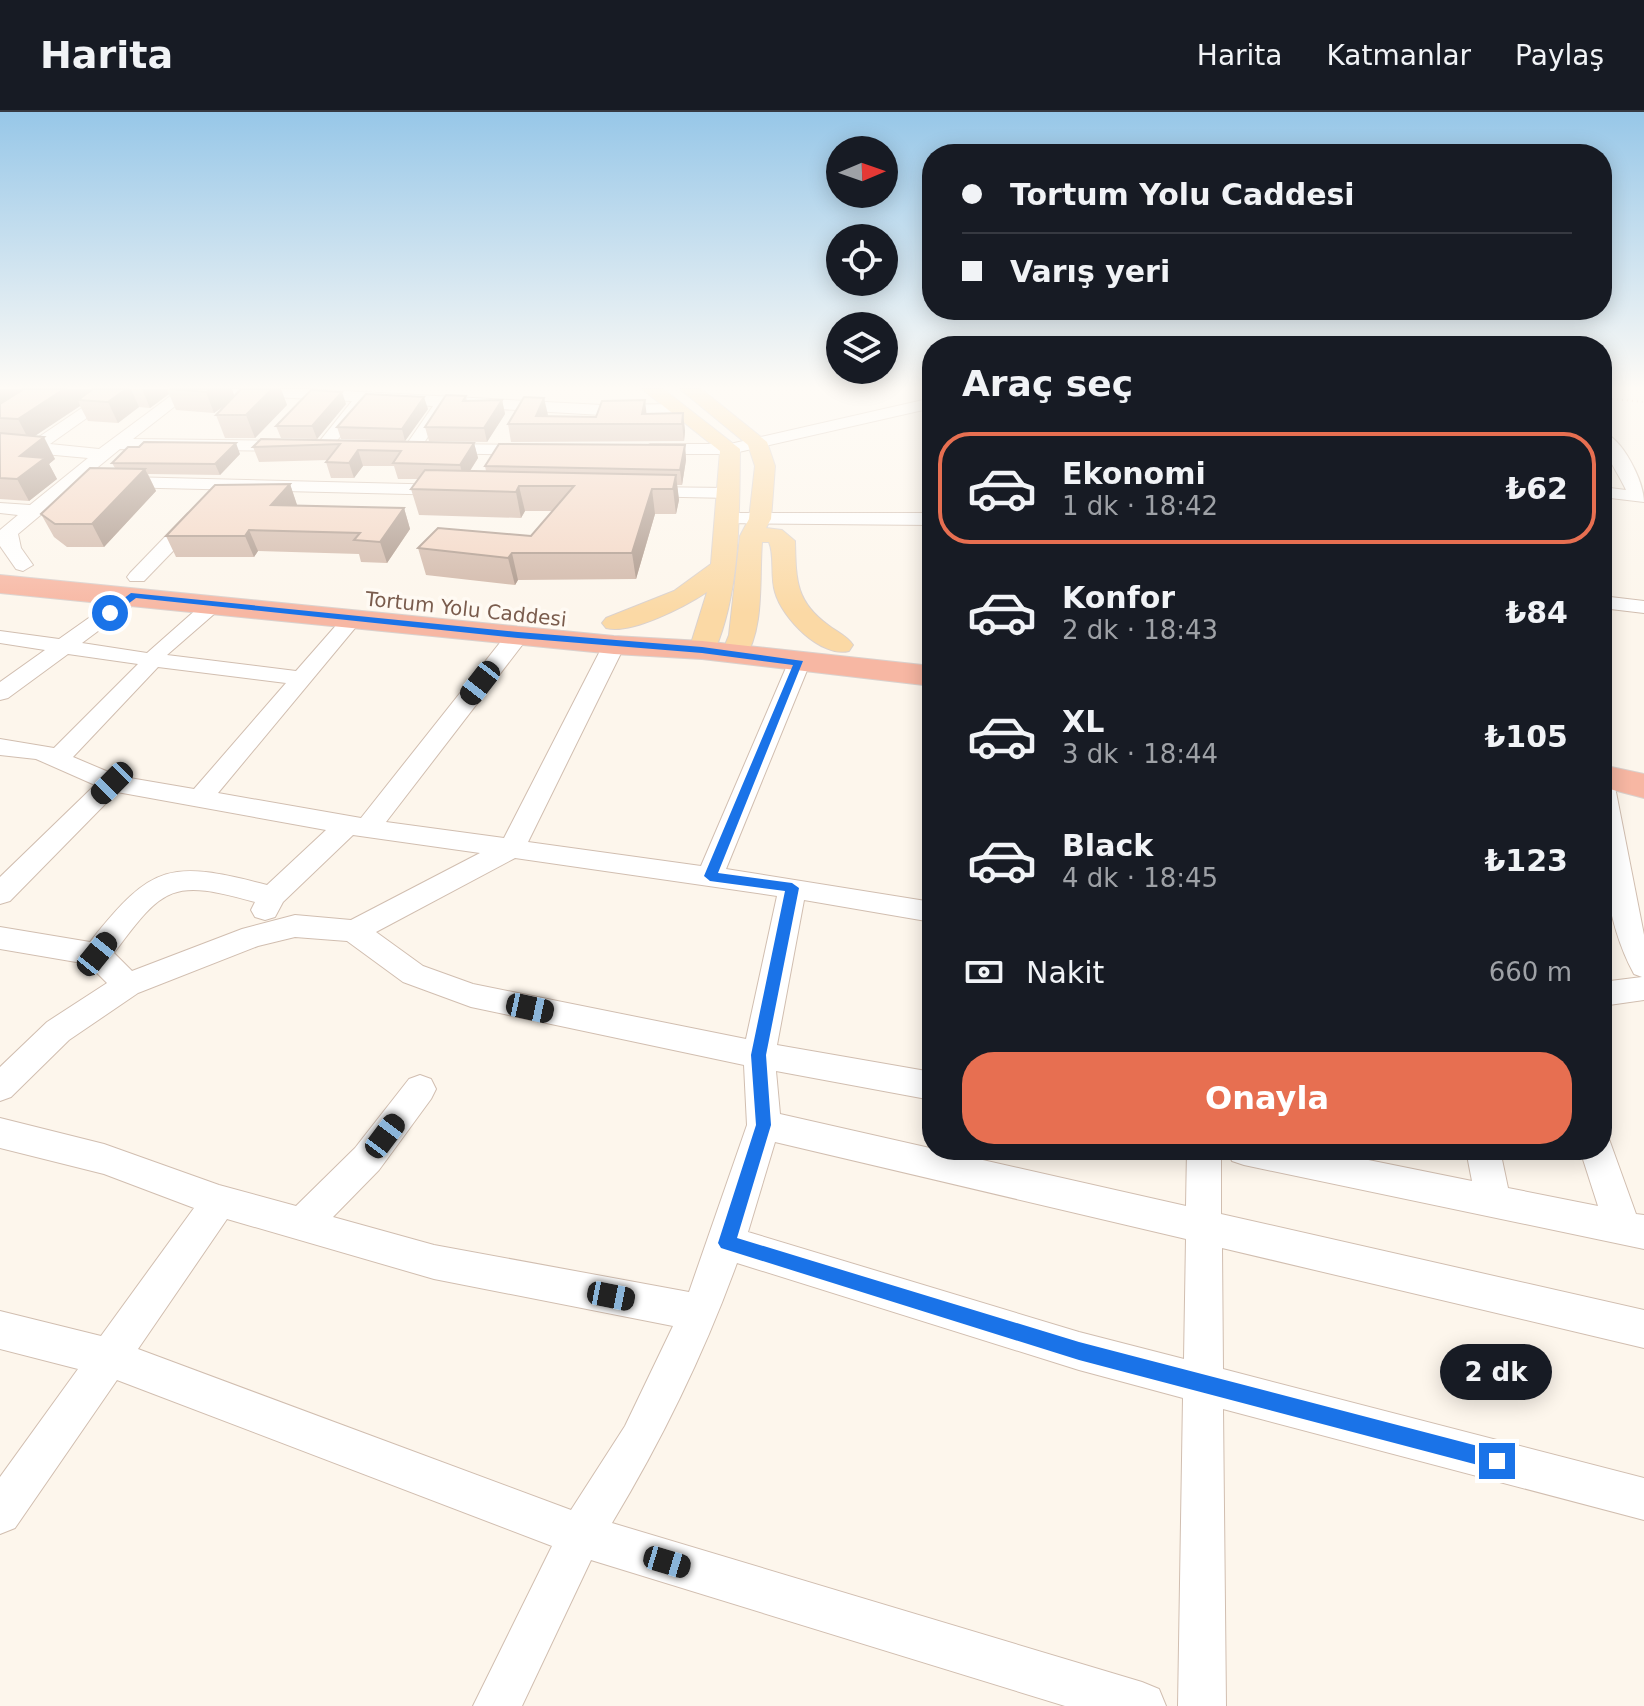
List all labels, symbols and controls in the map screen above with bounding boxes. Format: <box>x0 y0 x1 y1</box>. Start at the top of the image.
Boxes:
text: Harita <box>40 33 173 77</box>
text: Harita <box>1197 39 1282 72</box>
text: Katmanlar <box>1326 39 1471 72</box>
text: Paylaş <box>1515 39 1604 72</box>
north arrow <box>826 136 898 208</box>
map controls <box>826 136 898 384</box>
text: Tortum Yolu Caddesi <box>1010 177 1355 212</box>
button: locate <box>826 224 898 296</box>
text: Varış yeri <box>1010 254 1170 289</box>
button: layers <box>826 312 898 384</box>
text: Araç seç <box>962 363 1133 404</box>
icon: car <box>966 452 1038 524</box>
text: Ekonomi <box>1062 456 1206 491</box>
text: ₺62 <box>1505 471 1568 506</box>
text: 1 dk · 18:42 <box>1062 491 1218 521</box>
icon: car <box>966 576 1038 648</box>
text: Konfor <box>1062 580 1175 615</box>
street label: Tortum Yolu Caddesi <box>363 586 568 631</box>
route start <box>92 595 128 631</box>
text: ₺84 <box>1505 595 1568 630</box>
text: 2 dk · 18:43 <box>1062 615 1218 645</box>
car <box>456 657 504 709</box>
icon: car <box>966 700 1038 772</box>
text: XL <box>1062 704 1104 739</box>
text: ₺105 <box>1485 719 1568 754</box>
text: 3 dk · 18:44 <box>1062 739 1218 769</box>
car <box>87 758 137 808</box>
icon: car <box>966 824 1038 896</box>
text: Black <box>1062 828 1153 863</box>
text: ₺123 <box>1485 843 1568 878</box>
text: 4 dk · 18:45 <box>1062 863 1218 893</box>
car <box>73 928 121 980</box>
icon: cash <box>962 950 1006 994</box>
text: Nakit <box>1026 955 1104 990</box>
text: 660 m <box>1489 957 1572 987</box>
car <box>504 991 556 1025</box>
button: Onayla <box>962 1052 1572 1144</box>
car <box>361 1110 409 1162</box>
car <box>585 1280 637 1312</box>
callout: 2 dk <box>1441 1345 1553 1401</box>
text: 2 dk <box>1464 1357 1528 1387</box>
route end <box>1479 1443 1515 1479</box>
car <box>641 1544 693 1580</box>

